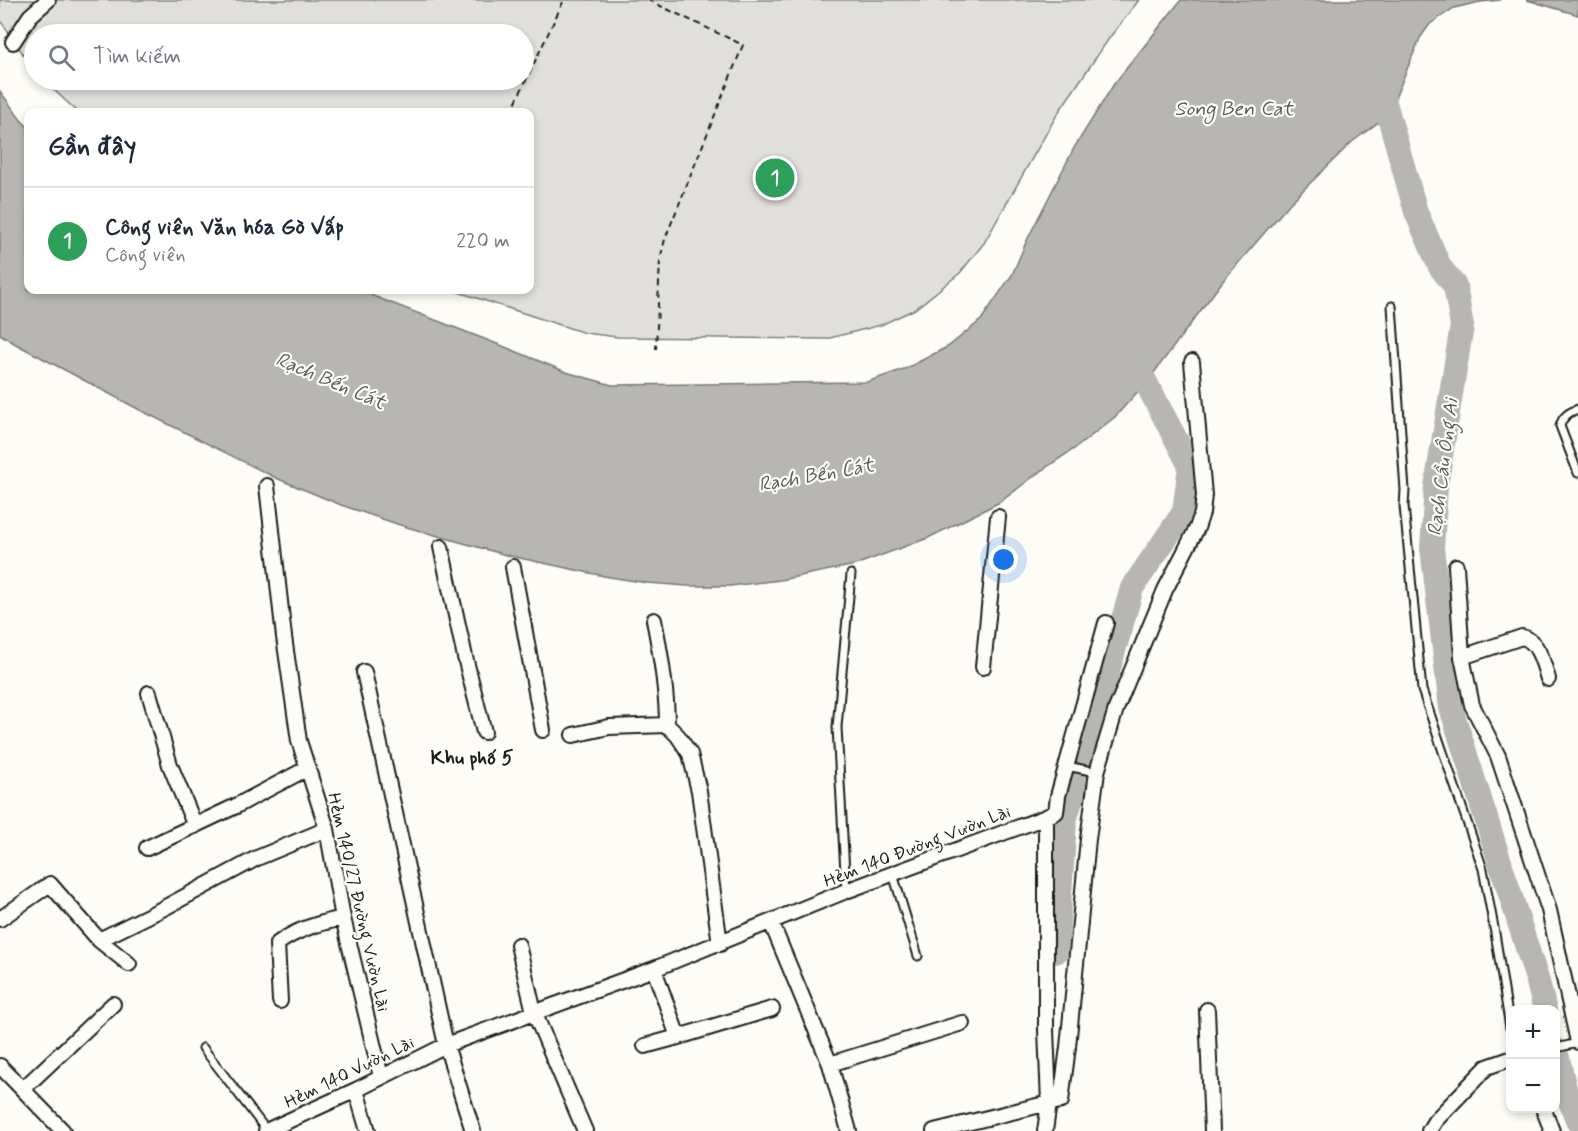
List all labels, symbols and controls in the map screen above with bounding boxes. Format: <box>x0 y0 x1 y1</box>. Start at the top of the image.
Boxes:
search box <box>24 24 534 90</box>
icon: search <box>45 41 78 74</box>
text: Tìm kiếm <box>93 43 181 71</box>
water label: Song Ben Cat <box>1175 96 1295 125</box>
text: Gần đây <box>48 130 136 164</box>
pin: 1 <box>756 156 794 201</box>
text: Công viên Văn hóa Gò Vấp <box>105 214 344 242</box>
text: 1 <box>63 228 72 255</box>
text: 220 m <box>456 228 510 255</box>
text: Công viên <box>105 242 186 269</box>
water label: Rạch Bến Cát <box>271 346 391 417</box>
water label: Rạch Cầu Ông Ai <box>1422 396 1467 538</box>
water label: Rạch Bến Cát <box>756 452 877 499</box>
your location <box>989 545 1018 574</box>
district label: Khu phố 5 <box>430 745 514 772</box>
street label: Hẻm 140/27 Đường Vườn Lài <box>319 790 395 1015</box>
street label: Hẻm 140 Đường Vườn Lài <box>820 800 1015 896</box>
map controls <box>1506 1005 1560 1113</box>
button: + <box>1506 1005 1560 1059</box>
street label: Hẻm 140 Vườn Lài <box>280 1031 418 1115</box>
button: − <box>1506 1059 1560 1113</box>

